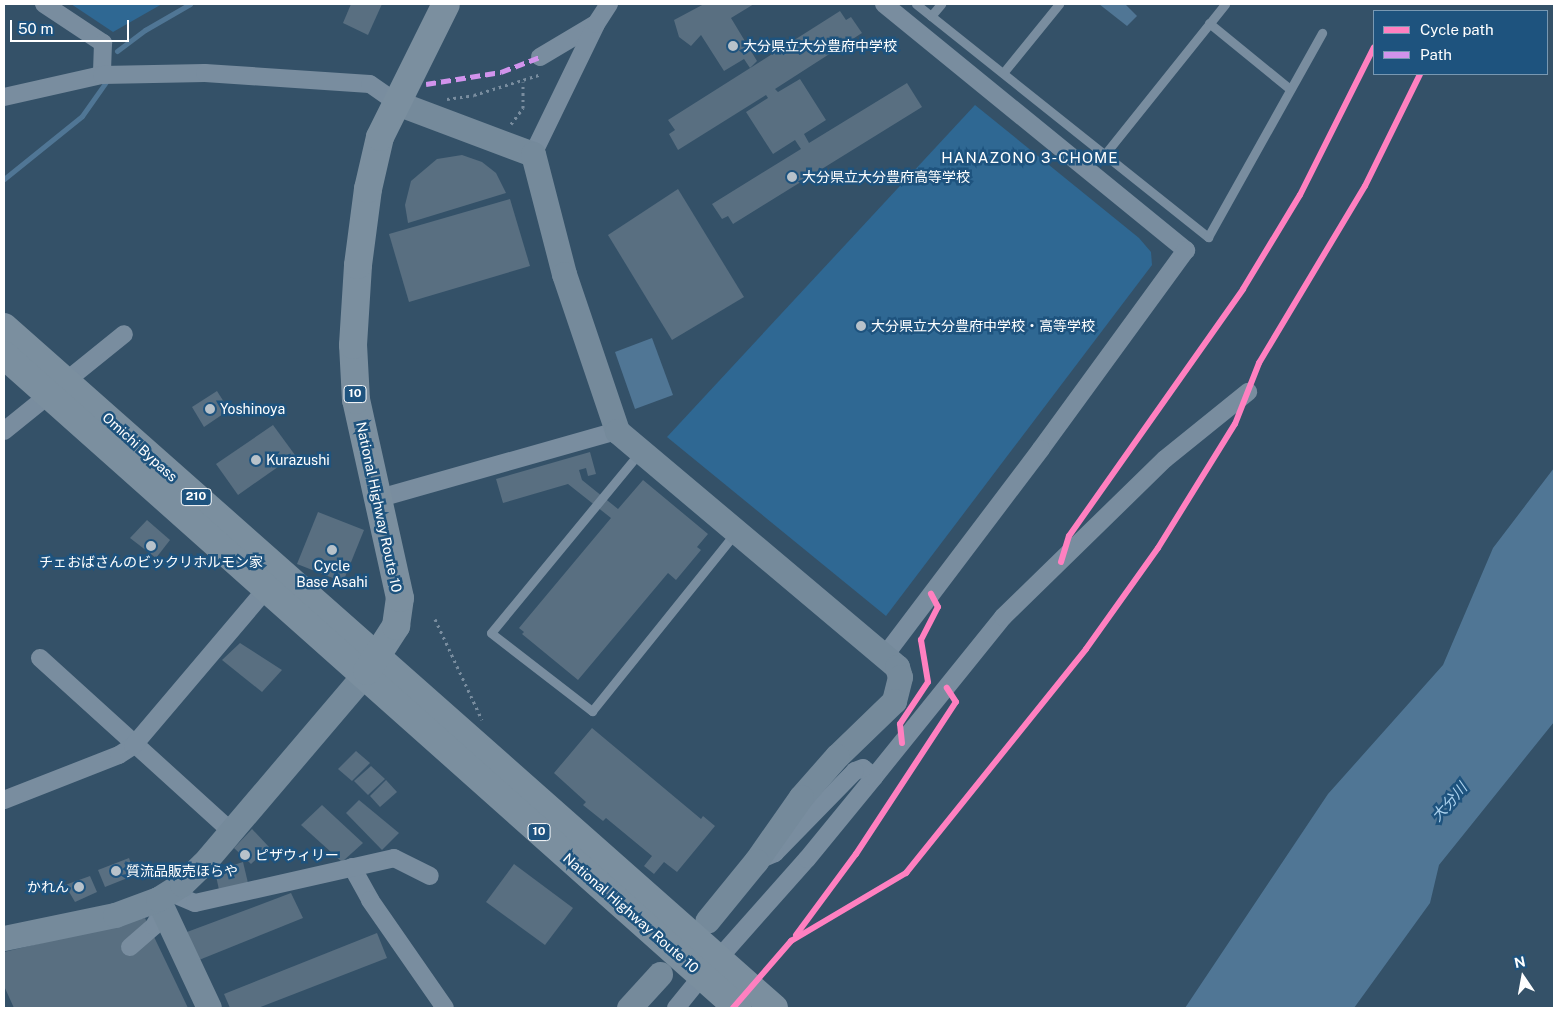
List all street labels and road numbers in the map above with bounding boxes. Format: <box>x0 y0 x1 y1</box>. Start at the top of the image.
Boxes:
road number: 10 <box>342 384 368 404</box>
street label: Omichi Bypass <box>99 409 181 485</box>
street label: National Highway Route 10 <box>353 420 405 594</box>
road number: 210 <box>180 488 212 507</box>
road number: 10 <box>526 822 552 842</box>
street label: National Highway Route 10 <box>560 850 702 976</box>

